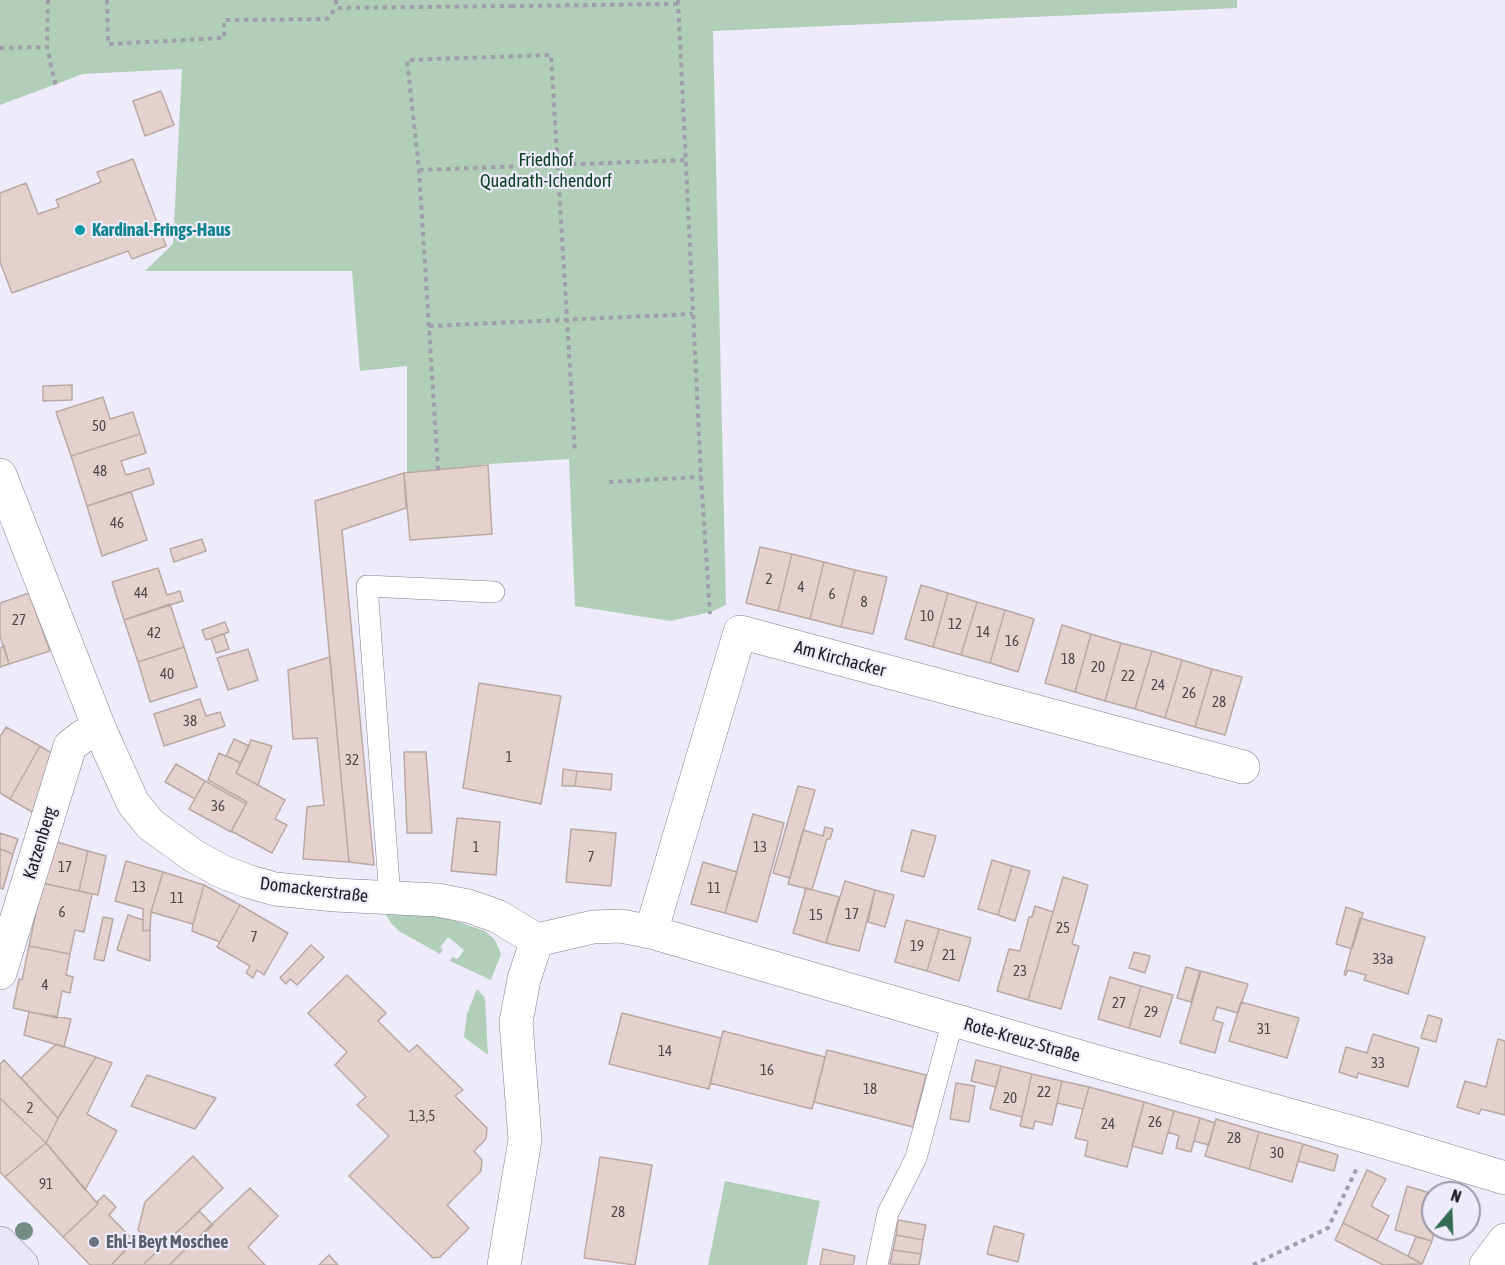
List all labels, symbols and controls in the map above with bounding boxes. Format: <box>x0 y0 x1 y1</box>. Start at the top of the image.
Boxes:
park label: Friedhof Quadrath-Ichendorf <box>480 149 612 192</box>
place label: Kardinal-Frings-Haus <box>92 219 231 241</box>
marker: Kardinal-Frings-Haus <box>73 223 87 237</box>
house number: 50 <box>92 417 106 435</box>
house number: 48 <box>93 462 107 480</box>
house number: 46 <box>110 514 124 532</box>
house number: 2 <box>765 570 773 588</box>
house number: 4 <box>797 578 805 596</box>
house number: 44 <box>134 584 148 602</box>
house number: 6 <box>828 585 836 603</box>
house number: 8 <box>860 593 868 611</box>
house number: 10 <box>920 607 934 625</box>
house number: 27 <box>12 611 26 629</box>
house number: 12 <box>948 615 962 633</box>
house number: 14 <box>976 623 990 641</box>
house number: 42 <box>147 624 161 642</box>
house number: 16 <box>1005 632 1019 650</box>
street label: Am Kirchacker <box>792 636 888 682</box>
house number: 18 <box>1061 650 1075 668</box>
house number: 20 <box>1091 658 1105 676</box>
house number: 40 <box>160 665 174 683</box>
house number: 22 <box>1121 667 1135 685</box>
house number: 24 <box>1151 676 1165 694</box>
house number: 26 <box>1182 684 1196 702</box>
house number: 28 <box>1212 693 1226 711</box>
house number: 38 <box>183 712 197 730</box>
house number: 1 <box>505 748 513 766</box>
house number: 32 <box>345 751 359 769</box>
house number: 36 <box>211 797 225 815</box>
street label: Katzenberg <box>19 804 61 882</box>
house number: 1 <box>472 838 480 856</box>
house number: 13 <box>753 838 767 856</box>
house number: 7 <box>587 848 595 866</box>
house number: 17 <box>58 858 72 876</box>
street label: Domackerstraße <box>259 873 369 907</box>
house number: 13 <box>132 878 146 896</box>
house number: 11 <box>707 879 721 897</box>
house number: 11 <box>170 889 184 907</box>
house number: 6 <box>58 903 66 921</box>
house number: 17 <box>845 905 859 923</box>
house number: 15 <box>809 906 823 924</box>
house number: 25 <box>1056 919 1070 937</box>
house number: 7 <box>250 928 258 946</box>
house number: 19 <box>910 937 924 955</box>
house number: 21 <box>942 946 956 964</box>
house number: 33a <box>1372 950 1394 968</box>
house number: 23 <box>1013 962 1027 980</box>
house number: 4 <box>41 976 49 994</box>
house number: 27 <box>1112 994 1126 1012</box>
house number: 29 <box>1144 1003 1158 1021</box>
street label: Rote-Kreuz-Straße <box>961 1013 1083 1067</box>
house number: 31 <box>1257 1020 1271 1038</box>
house number: 14 <box>658 1042 672 1060</box>
house number: 33 <box>1371 1054 1385 1072</box>
house number: 16 <box>760 1061 774 1079</box>
house number: 18 <box>863 1080 877 1098</box>
house number: 22 <box>1037 1083 1051 1101</box>
house number: 20 <box>1003 1089 1017 1107</box>
house number: 2 <box>26 1099 34 1117</box>
house number: 1,3,5 <box>409 1107 435 1125</box>
house number: 26 <box>1148 1113 1162 1131</box>
house number: 24 <box>1101 1115 1115 1133</box>
house number: 28 <box>1227 1129 1241 1147</box>
house number: 30 <box>1270 1144 1284 1162</box>
house number: 91 <box>39 1175 53 1193</box>
north arrow <box>1421 1181 1481 1241</box>
text: N <box>1449 1186 1464 1206</box>
house number: 28 <box>611 1203 625 1221</box>
place label: Ehl-i Beyt Moschee <box>106 1231 228 1253</box>
marker: Ehl-i Beyt Moschee <box>87 1235 101 1249</box>

